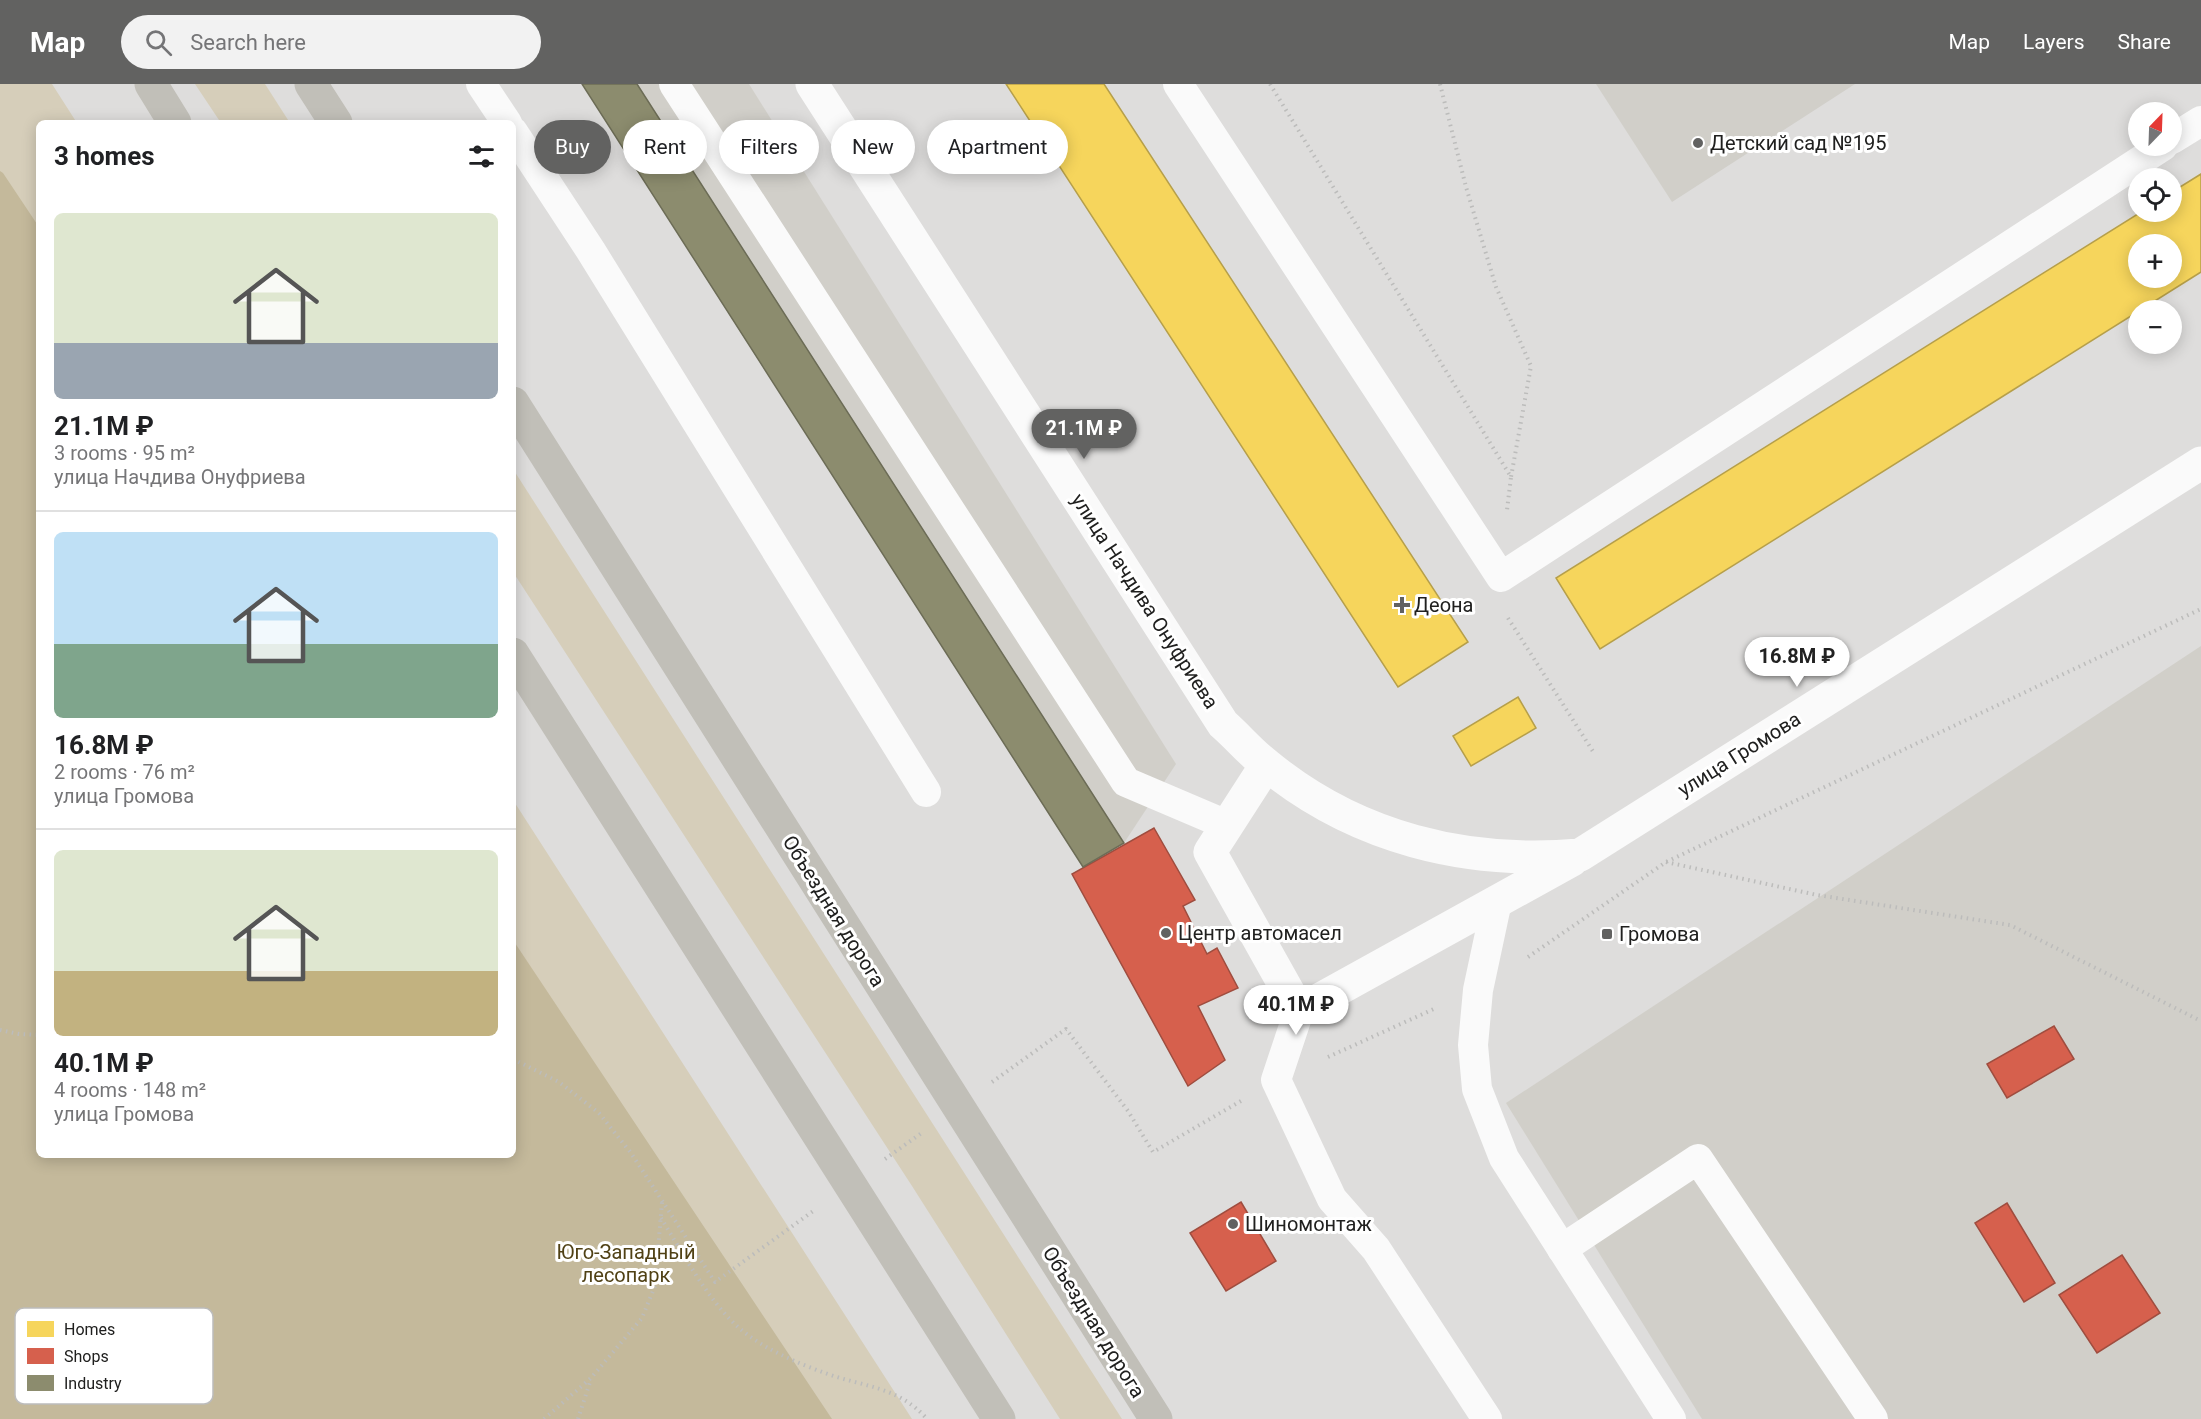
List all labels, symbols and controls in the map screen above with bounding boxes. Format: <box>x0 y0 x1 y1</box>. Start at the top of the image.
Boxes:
search box <box>121 15 541 69</box>
text: Map <box>30 26 85 59</box>
icon: search <box>142 26 175 59</box>
text: Search here <box>190 30 306 55</box>
text: Map <box>1948 30 1990 54</box>
text: Layers <box>2023 30 2084 54</box>
text: Share <box>2117 30 2171 54</box>
north arrow <box>2128 102 2182 156</box>
map controls <box>2128 102 2182 354</box>
chip: Buy <box>534 120 611 174</box>
chip: Rent <box>623 120 707 174</box>
chip: Filters <box>719 120 819 174</box>
chip: New <box>831 120 915 174</box>
chip: Apartment <box>927 120 1068 174</box>
place label: Детский сад №195 <box>1710 131 1886 155</box>
marker: Детский сад №195 <box>1691 136 1705 150</box>
icon: filters <box>465 140 498 173</box>
text: 3 homes <box>54 141 155 171</box>
button: locate <box>2128 168 2182 222</box>
button: + <box>2128 234 2182 288</box>
icon: home <box>222 252 330 360</box>
button: − <box>2128 300 2182 354</box>
pin: 21.1M ₽ <box>1029 409 1139 460</box>
text: 21.1M ₽ <box>54 411 154 441</box>
text: 21.1M ₽ <box>1046 416 1122 440</box>
text: 3 rooms · 95 m² <box>54 441 195 465</box>
text: улица Начдива Онуфриева <box>54 465 306 489</box>
street label: улица Начдива Онуфриева <box>1066 489 1224 713</box>
icon: home <box>222 571 330 679</box>
place label: Деона <box>1414 593 1473 617</box>
marker: Деона <box>1395 598 1409 612</box>
pin: 16.8M ₽ <box>1742 637 1852 688</box>
text: 16.8M ₽ <box>1759 644 1835 668</box>
street label: улица Громова <box>1673 707 1805 801</box>
text: 16.8M ₽ <box>54 730 154 760</box>
text: 2 rooms · 76 m² <box>54 760 195 784</box>
text: улица Громова <box>54 784 194 808</box>
street label: Объездная дорога <box>778 831 890 991</box>
icon: home <box>222 889 330 997</box>
place label: Центр автомасел <box>1178 921 1342 945</box>
place label: Громова <box>1619 922 1699 946</box>
marker: Центр автомасел <box>1159 926 1173 940</box>
marker: Громова <box>1600 927 1614 941</box>
pin: 40.1M ₽ <box>1241 985 1351 1036</box>
text: 40.1M ₽ <box>1258 992 1334 1016</box>
text: 40.1M ₽ <box>54 1048 154 1078</box>
text: 4 rooms · 148 m² <box>54 1078 206 1102</box>
text: улица Громова <box>54 1102 194 1126</box>
place label: Шиномонтаж <box>1245 1212 1372 1236</box>
marker: Шиномонтаж <box>1226 1217 1240 1231</box>
park label: Юго-Западный лесопарк <box>557 1240 695 1287</box>
street label: Объездная дорога <box>1038 1242 1150 1402</box>
legend <box>15 1308 213 1404</box>
text: Homes <box>64 1320 115 1339</box>
text: Shops <box>64 1347 109 1366</box>
text: Industry <box>64 1374 122 1393</box>

